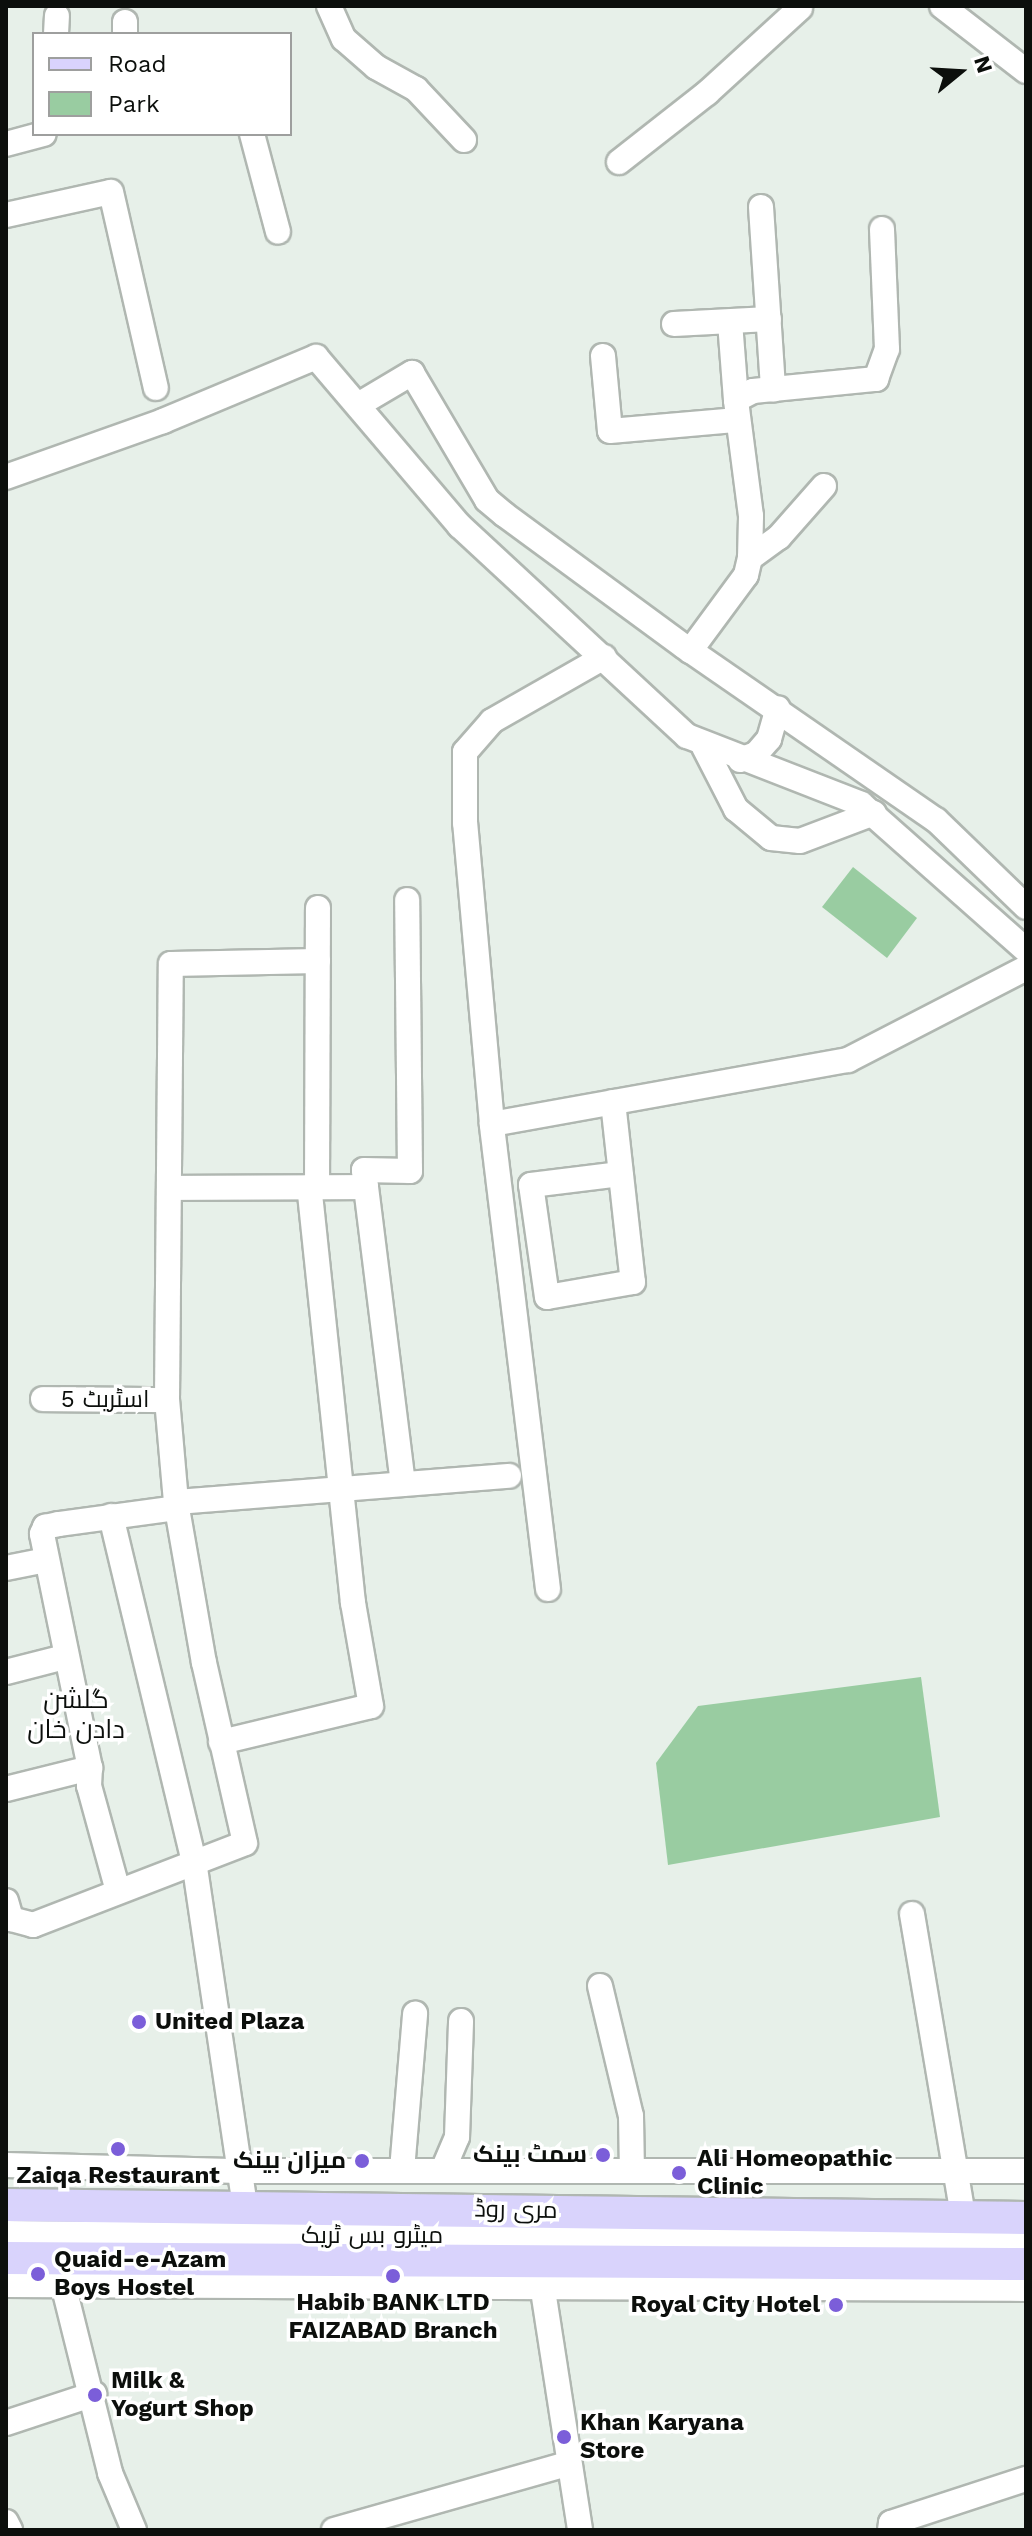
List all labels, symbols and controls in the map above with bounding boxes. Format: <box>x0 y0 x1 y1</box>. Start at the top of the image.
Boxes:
legend <box>32 32 292 136</box>
north arrow <box>920 32 1000 112</box>
text: Road <box>108 50 167 78</box>
text: N <box>969 53 998 76</box>
text: Park <box>108 90 160 118</box>
street label: اسٹریٹ 5 <box>61 1386 149 1414</box>
district label: گلشن دادن خان <box>27 1684 125 1746</box>
place label: United Plaza <box>155 2008 304 2036</box>
marker: United Plaza <box>130 2013 148 2031</box>
marker: Zaiqa Restaurant <box>109 2140 127 2158</box>
place label: سمٹ بینک <box>473 2141 587 2169</box>
place label: Ali Homeopathic Clinic <box>697 2145 893 2201</box>
marker: سمٹ بینک <box>594 2146 612 2164</box>
place label: میزان بینک <box>233 2147 346 2175</box>
marker: میزان بینک <box>353 2152 371 2170</box>
place label: Zaiqa Restaurant <box>16 2162 220 2190</box>
marker: Ali Homeopathic Clinic <box>668 2162 690 2184</box>
street label: مری روڈ <box>474 2195 558 2225</box>
street label: میٹرو بس ٹریک <box>301 2222 443 2250</box>
place label: Quaid-e-Azam Boys Hostel <box>54 2246 226 2302</box>
marker: Quaid-e-Azam Boys Hostel <box>29 2265 47 2283</box>
marker: Habib BANK LTD FAIZABAD Branch <box>384 2267 402 2285</box>
place label: Habib BANK LTD FAIZABAD Branch <box>288 2289 498 2345</box>
place label: Royal City Hotel <box>630 2291 820 2319</box>
marker: Royal City Hotel <box>827 2296 845 2314</box>
place label: Milk & Yogurt Shop <box>111 2367 254 2423</box>
marker: Milk & Yogurt Shop <box>86 2386 104 2404</box>
place label: Khan Karyana Store <box>580 2409 744 2465</box>
marker: Khan Karyana Store <box>555 2428 573 2446</box>

